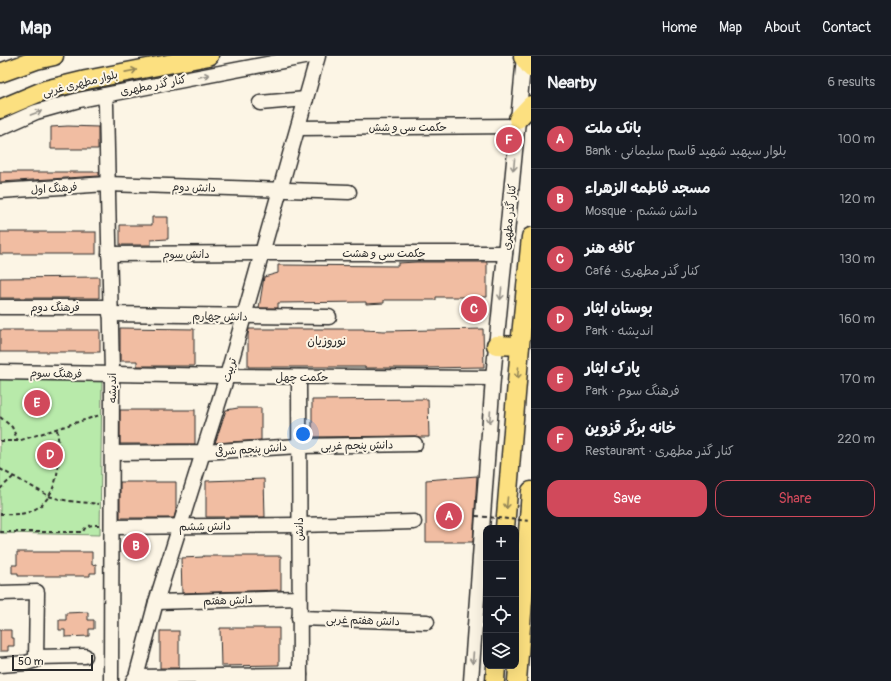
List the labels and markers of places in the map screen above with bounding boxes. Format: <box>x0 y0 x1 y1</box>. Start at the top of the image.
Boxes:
pin: F <box>496 125 522 155</box>
pin: C <box>461 294 487 324</box>
pin: E <box>24 388 50 418</box>
pin: D <box>37 440 63 470</box>
pin: A <box>436 501 462 531</box>
pin: B <box>123 531 149 561</box>

